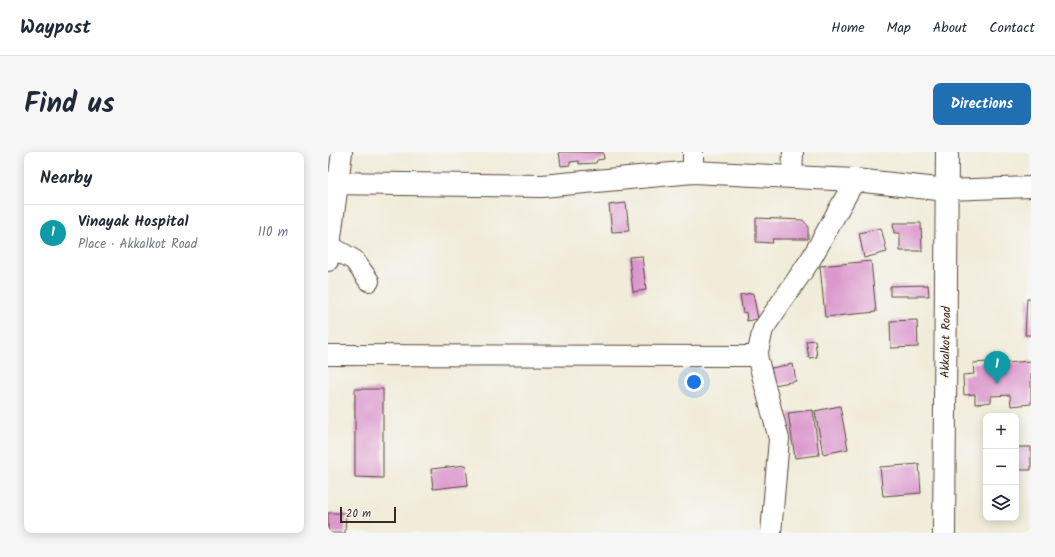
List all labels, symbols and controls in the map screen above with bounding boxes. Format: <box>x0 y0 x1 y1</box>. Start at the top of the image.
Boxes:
text: Waypost <box>20 13 91 43</box>
text: Home <box>831 17 865 39</box>
text: Map <box>887 17 911 39</box>
text: About <box>933 17 967 39</box>
text: Contact <box>989 17 1035 39</box>
text: Find us <box>24 82 115 127</box>
button: Directions <box>933 83 1031 125</box>
text: Nearby <box>40 165 92 192</box>
text: Vinayak Hospital <box>78 210 188 234</box>
text: 1 <box>51 222 55 243</box>
text: 110 m <box>258 222 288 243</box>
text: Place · Akkalkot Road <box>78 234 197 255</box>
street label: Akkalkot Road <box>936 305 956 378</box>
pin: 1 <box>984 351 1010 384</box>
your location <box>684 372 704 392</box>
map controls <box>983 413 1019 521</box>
button: + <box>983 413 1019 449</box>
button: − <box>983 449 1019 485</box>
button: layers <box>983 485 1019 521</box>
scale bar <box>340 505 396 524</box>
text: 20 m <box>346 505 371 523</box>

